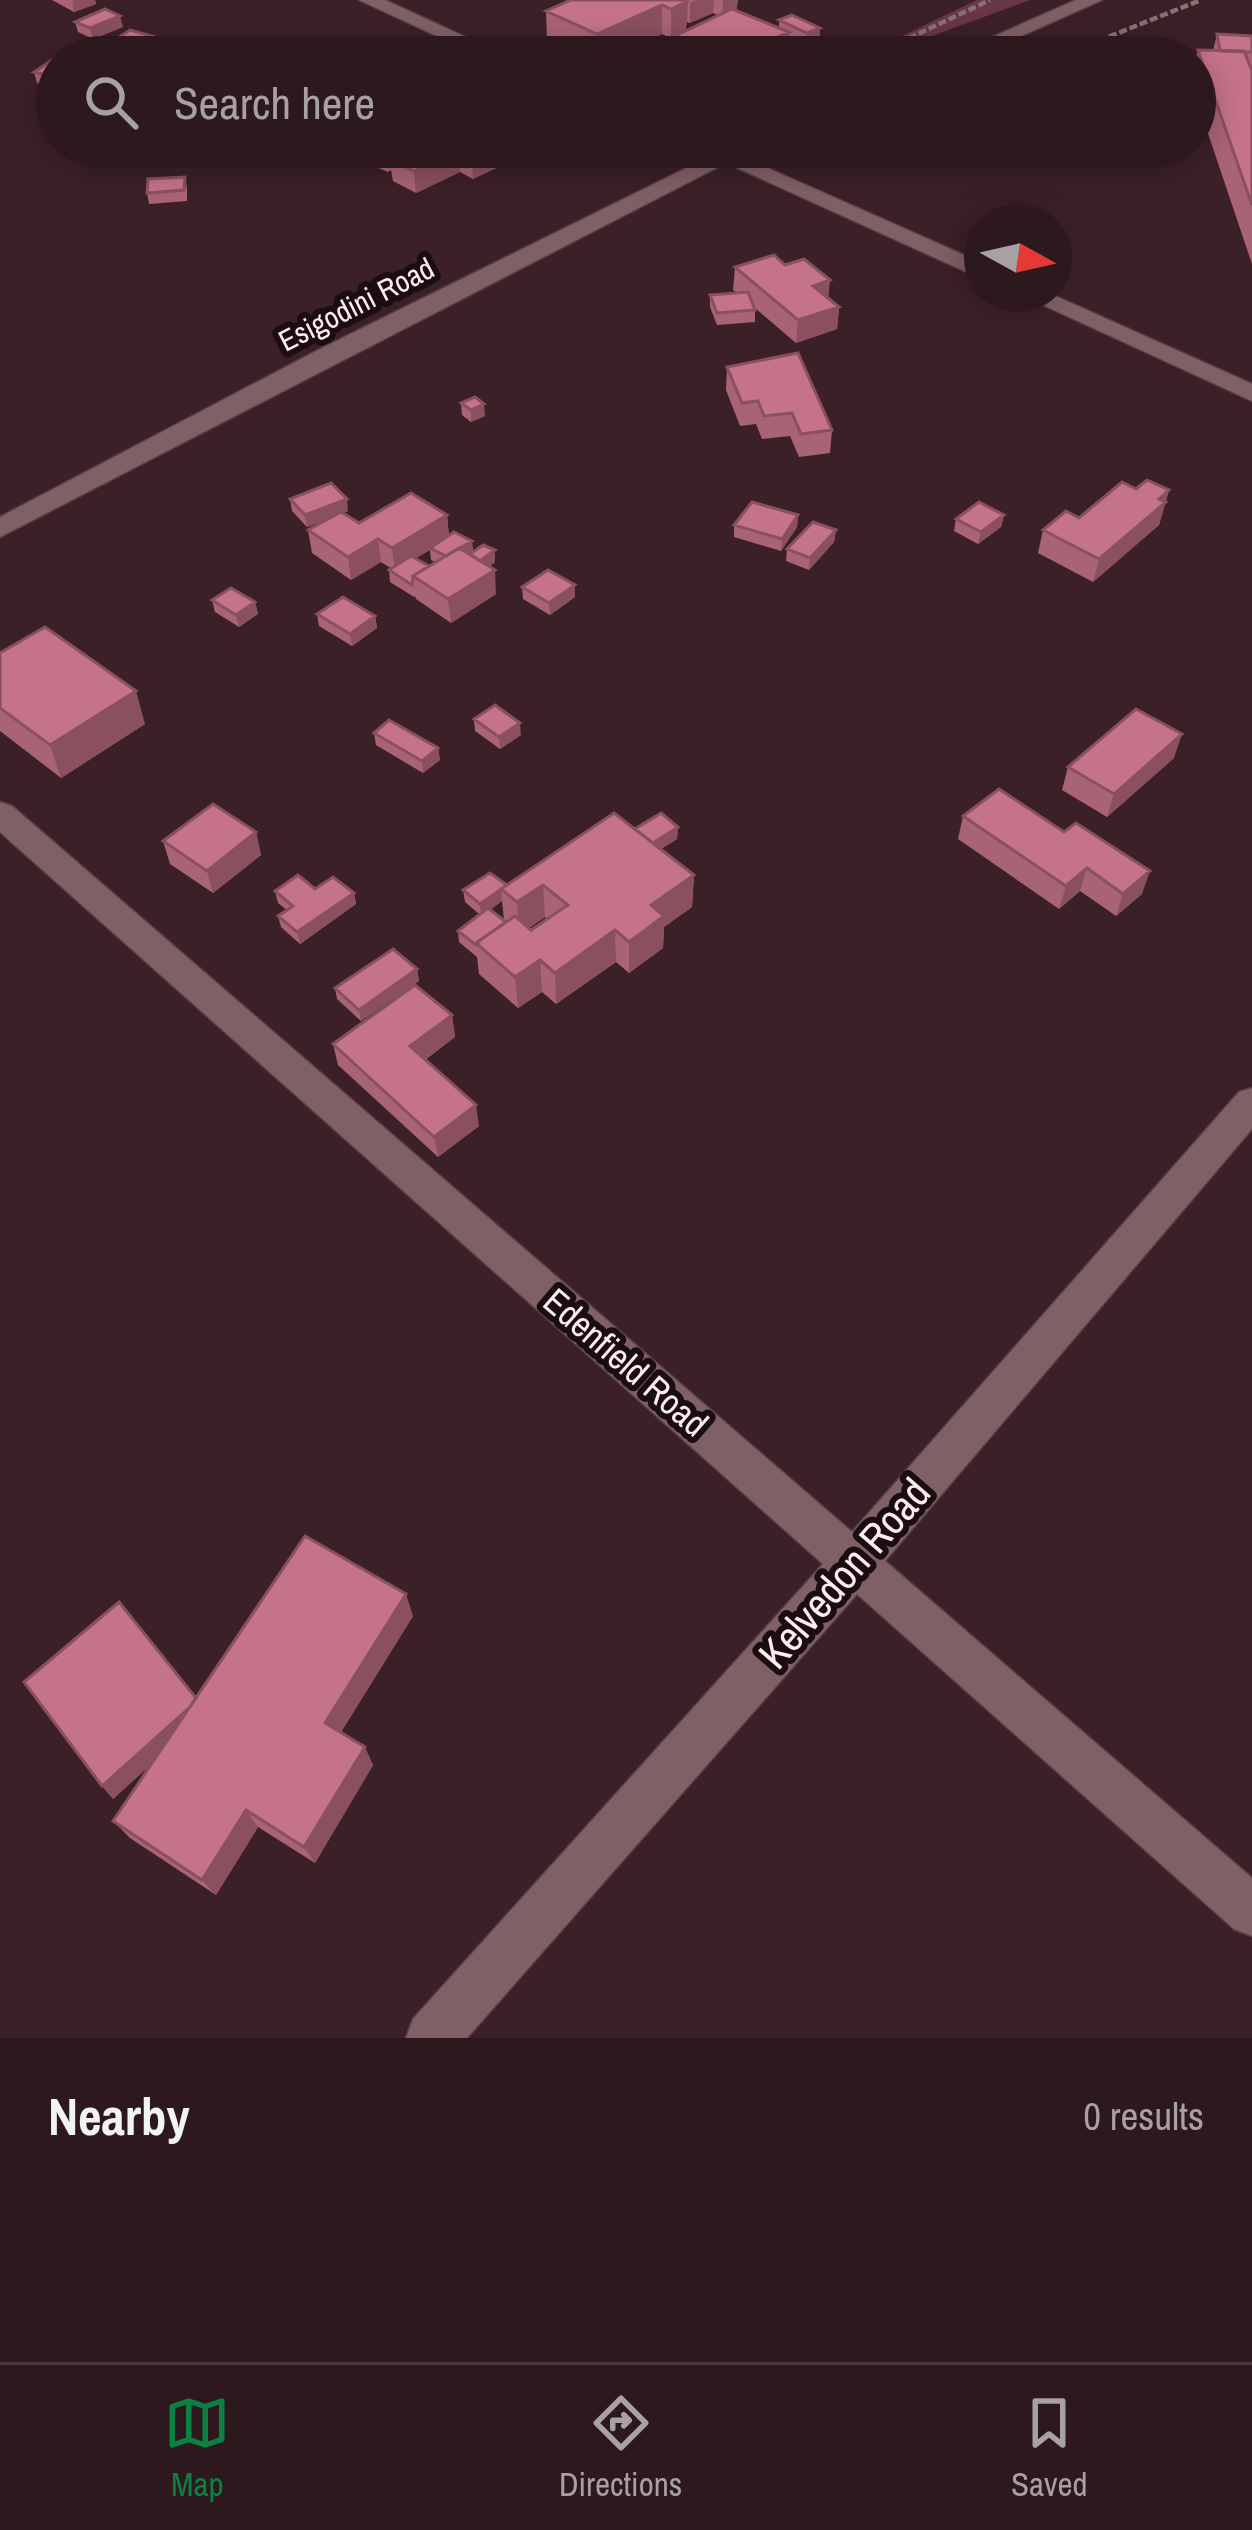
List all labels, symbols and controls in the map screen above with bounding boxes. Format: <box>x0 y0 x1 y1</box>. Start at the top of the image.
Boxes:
search box <box>36 36 1216 168</box>
icon: search <box>78 69 144 135</box>
text: Search here <box>174 72 375 133</box>
north arrow <box>964 204 1072 312</box>
street label: Esigodini Road <box>271 248 441 360</box>
street label: Edenfield Road <box>533 1277 719 1447</box>
street label: Kelvedon Road <box>746 1466 942 1680</box>
text: Nearby <box>48 2082 190 2151</box>
text: 0 results <box>1083 2090 1204 2142</box>
tab: Map <box>164 2390 230 2506</box>
tab: Directions <box>559 2390 682 2506</box>
tab: Saved <box>1011 2390 1088 2506</box>

